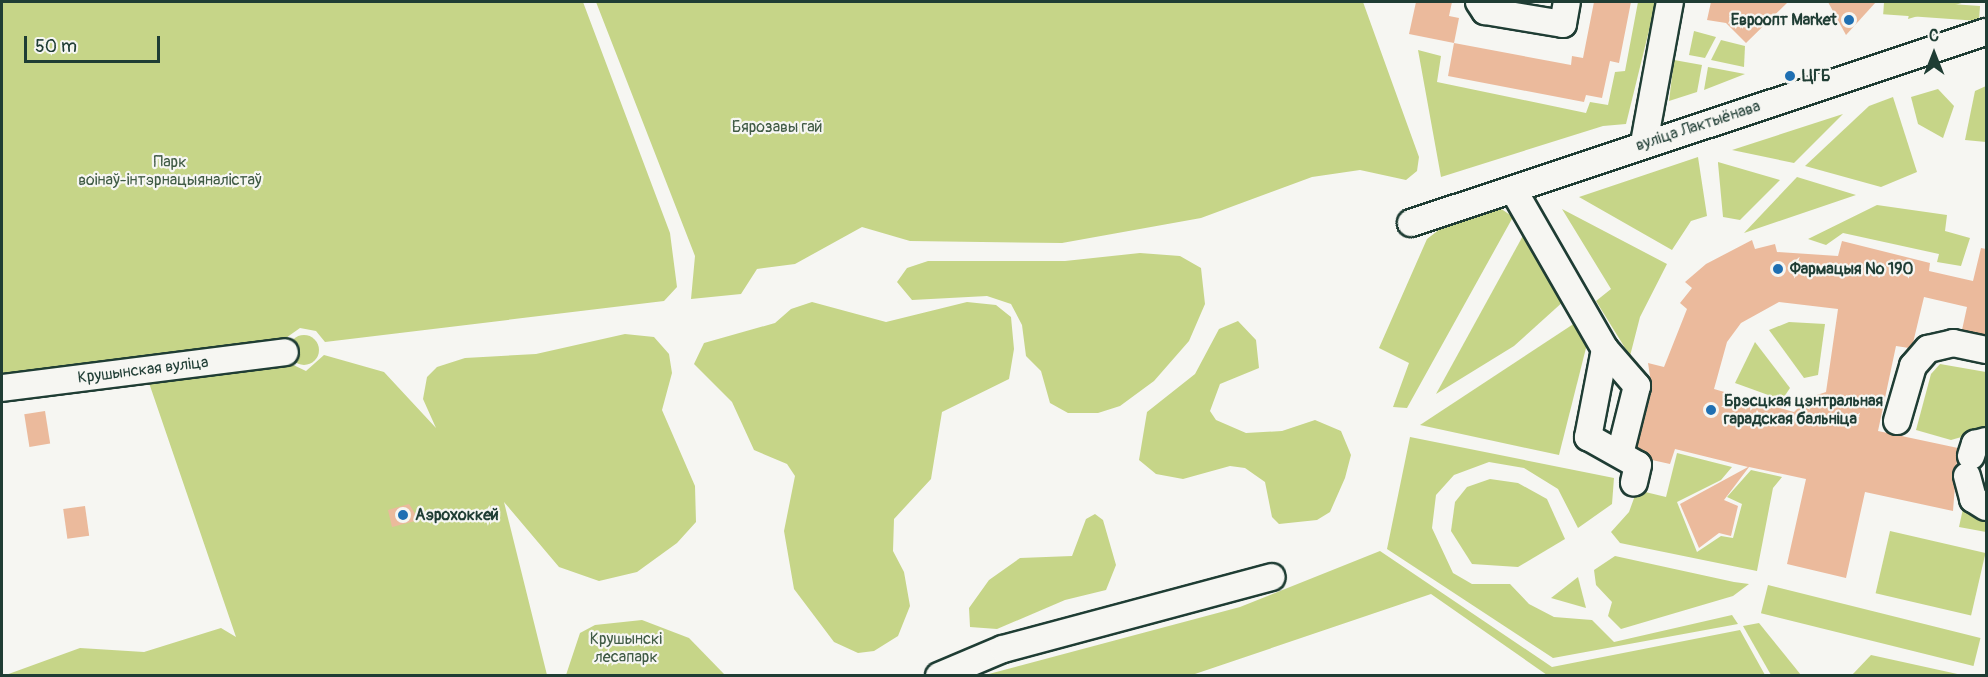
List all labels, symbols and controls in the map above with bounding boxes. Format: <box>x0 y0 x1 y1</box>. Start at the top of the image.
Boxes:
place label: Евроопт Market <box>1731 10 1837 30</box>
marker: Евроопт Market <box>1842 13 1856 27</box>
scale bar <box>27 24 164 62</box>
north arrow <box>1904 24 1964 84</box>
text: С <box>1929 26 1939 46</box>
text: 50 m <box>35 35 77 58</box>
place label: ЦГБ <box>1802 66 1831 86</box>
marker: ЦГБ <box>1783 69 1797 83</box>
street label: вуліца Лактыёнава <box>1633 97 1763 155</box>
park label: Бярозавы гай <box>732 117 822 137</box>
park label: Парк воінаў-інтэрнацыяналістаў <box>78 152 262 190</box>
place label: Фармацыя № 190 <box>1790 259 1913 279</box>
marker: Фармацыя № 190 <box>1771 262 1785 276</box>
street label: Крушынская вуліца <box>77 352 209 388</box>
place label: Брэсцкая цэнтральная гарадская бальніца <box>1724 391 1883 429</box>
marker: Брэсцкая цэнтральная гарадская бальніца <box>1702 401 1720 419</box>
place label: Аэрохоккей <box>415 505 499 525</box>
marker: Аэрохоккей <box>396 508 410 522</box>
park label: Крушынскі лесапарк <box>590 629 662 667</box>

